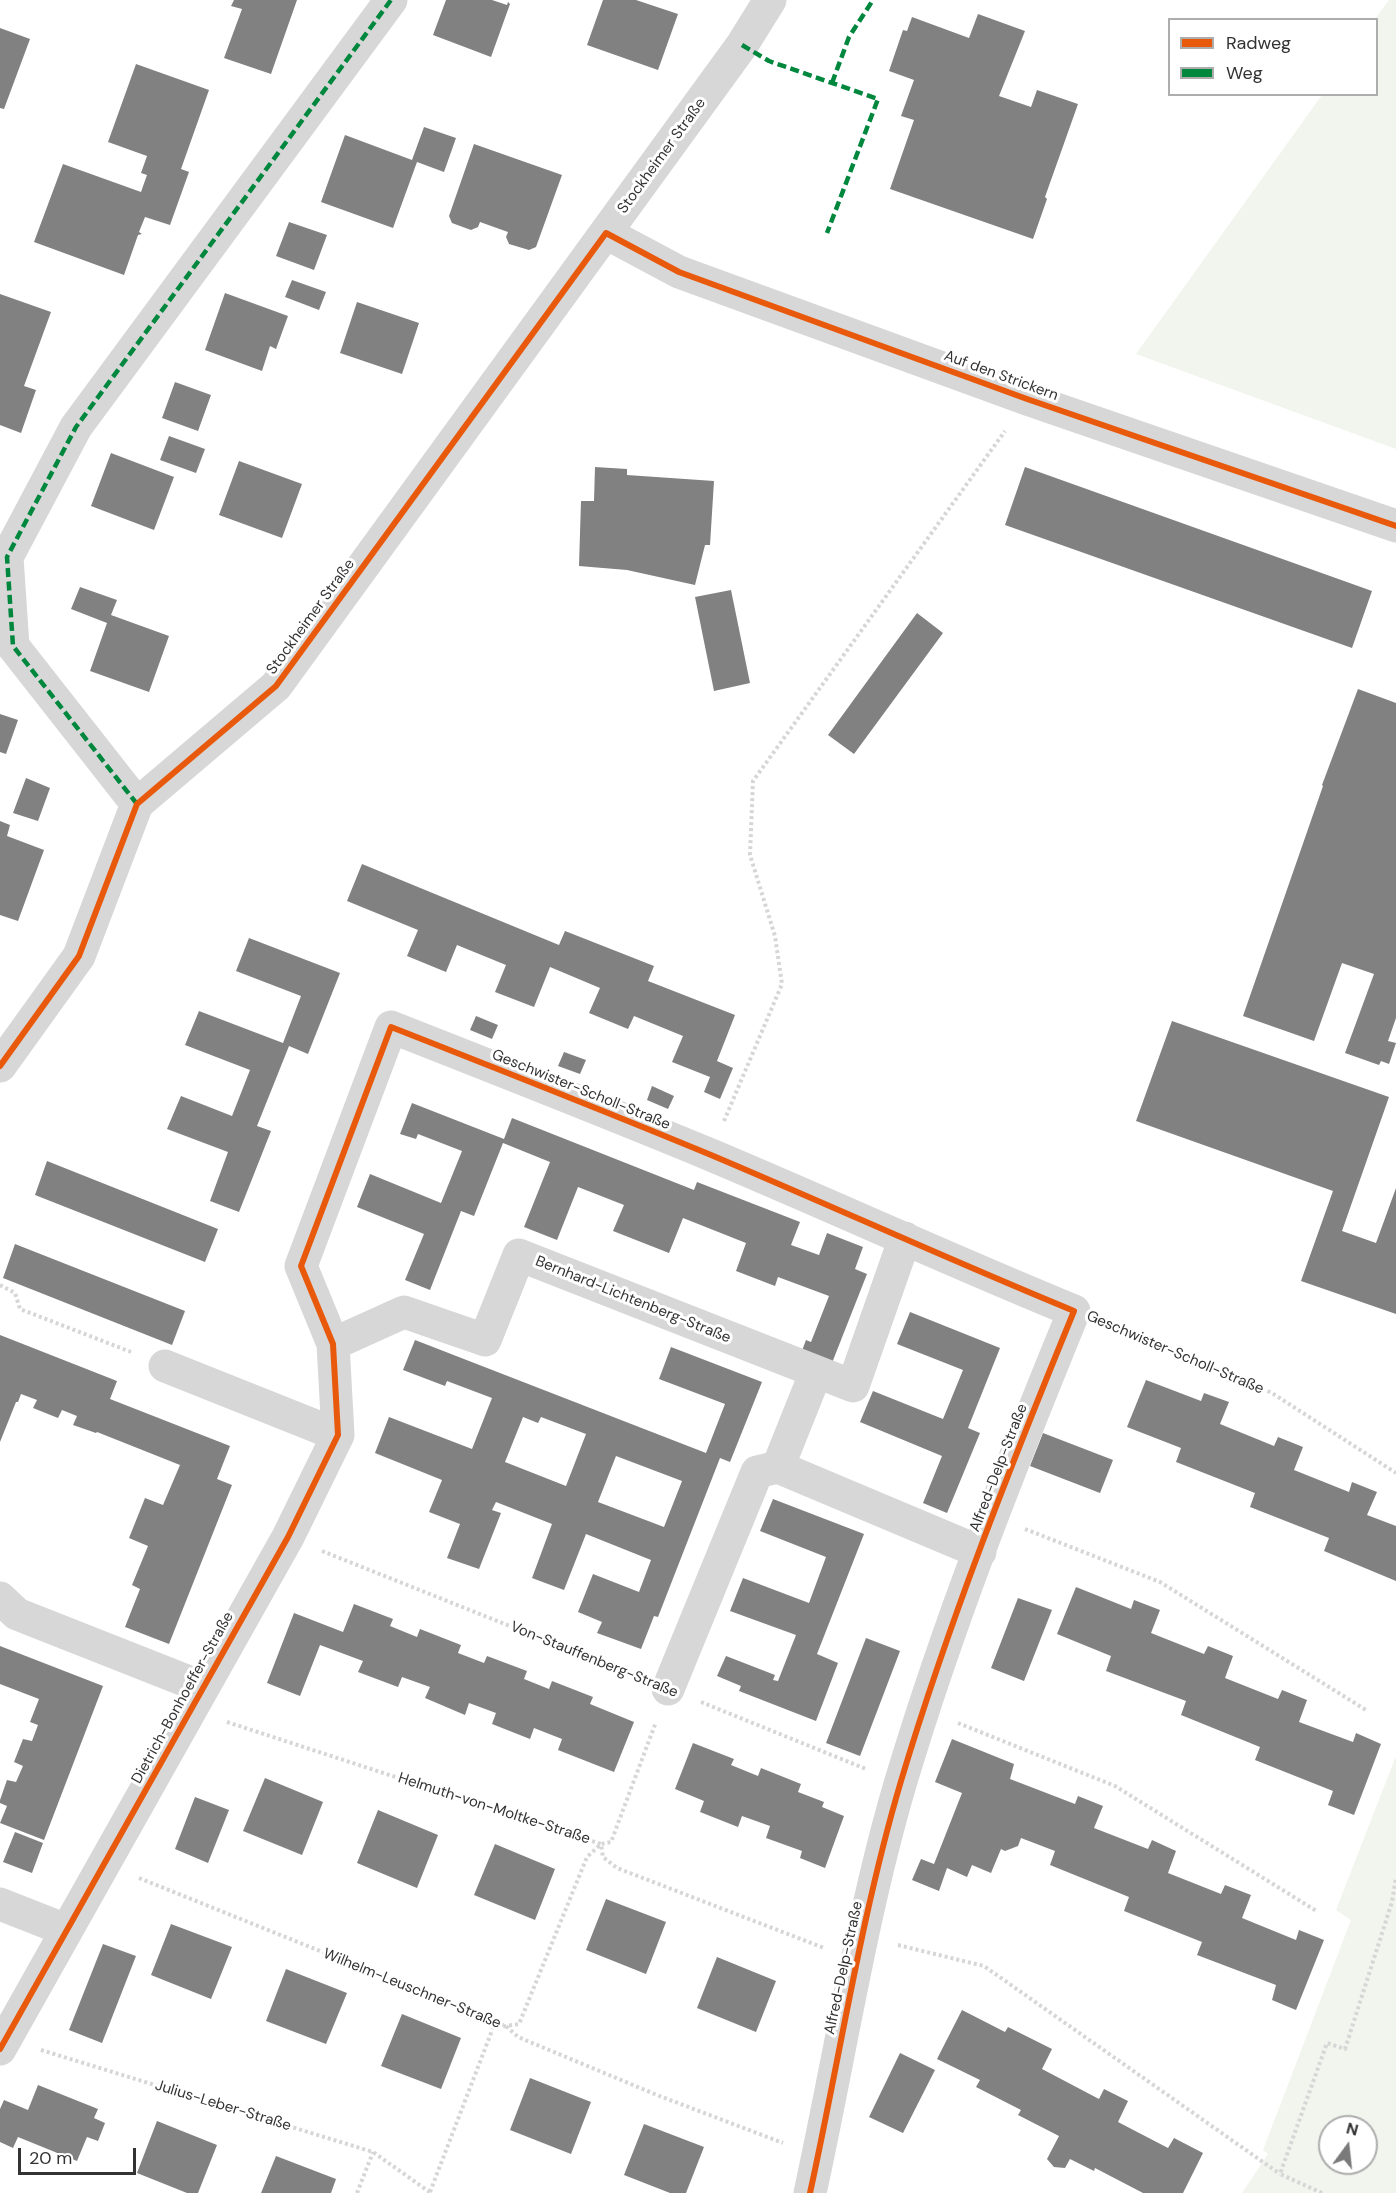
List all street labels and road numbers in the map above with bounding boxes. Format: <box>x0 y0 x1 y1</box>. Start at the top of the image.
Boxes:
street label: Stockheimer Straße <box>614 95 710 217</box>
street label: Auf den Strickern <box>942 347 1060 405</box>
street label: Stockheimer Straße <box>263 556 359 678</box>
street label: Geschwister-Scholl-Straße <box>489 1046 673 1134</box>
street label: Bernhard-Lichtenberg-Straße <box>533 1252 733 1348</box>
street label: Geschwister-Scholl-Straße <box>1084 1307 1266 1399</box>
street label: Alfred-Delp-Straße <box>966 1401 1032 1535</box>
street label: Dietrich-Bonhoeffer-Straße <box>128 1609 238 1787</box>
street label: Von-Stauffenberg-Straße <box>507 1618 681 1702</box>
street label: Helmuth-von-Moltke-Straße <box>396 1769 592 1849</box>
street label: Alfred-Delp-Straße <box>821 1900 867 2036</box>
street label: Wilhelm-Leuschner-Straße <box>320 1945 504 2033</box>
street label: Julius-Leber-Straße <box>153 2077 293 2135</box>

